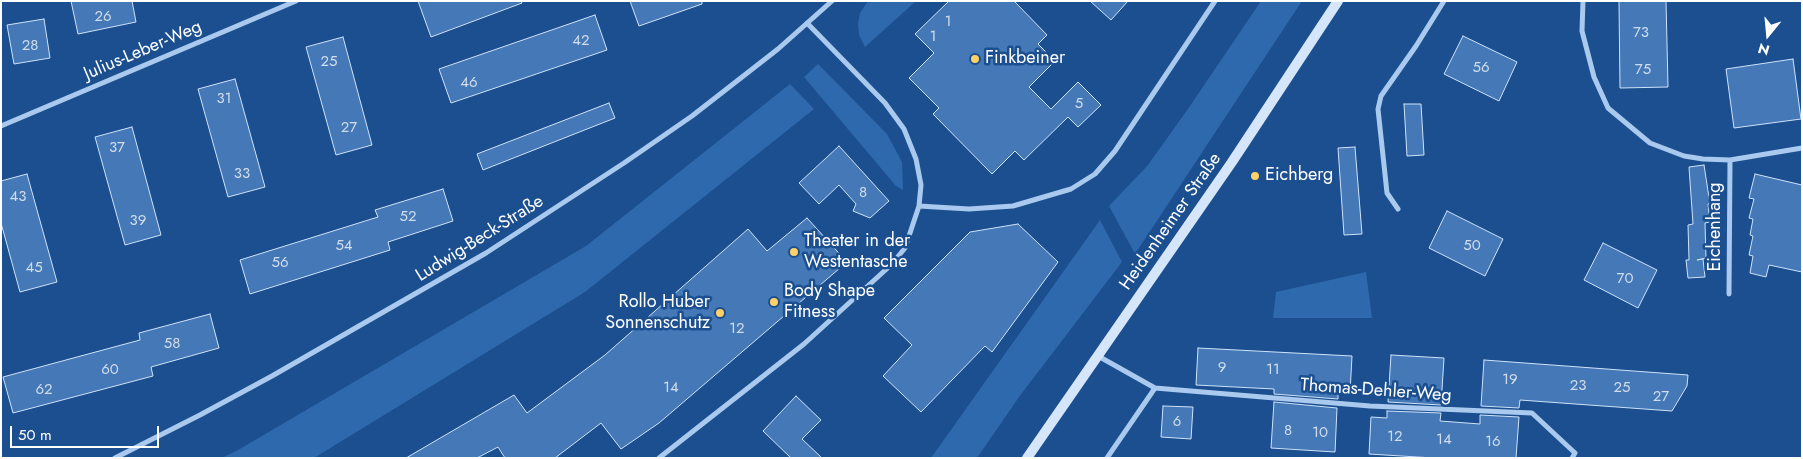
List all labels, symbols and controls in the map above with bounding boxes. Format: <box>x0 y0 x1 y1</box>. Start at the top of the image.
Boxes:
house number: 26 <box>94 8 112 26</box>
north arrow <box>1743 10 1793 60</box>
house number: 1 <box>945 13 951 31</box>
street label: Julius-Leber-Weg <box>81 16 205 86</box>
house number: 73 <box>1633 24 1649 42</box>
house number: 1 <box>930 28 936 46</box>
house number: 42 <box>572 32 590 50</box>
house number: 28 <box>22 37 38 55</box>
text: N <box>1755 38 1772 61</box>
place label: Finkbeiner <box>985 48 1065 70</box>
house number: 25 <box>321 53 337 71</box>
marker: Finkbeiner <box>969 53 981 65</box>
house number: 56 <box>1472 59 1490 77</box>
house number: 75 <box>1635 61 1651 79</box>
house number: 46 <box>460 74 478 92</box>
house number: 31 <box>217 90 231 108</box>
house number: 5 <box>1075 95 1083 113</box>
house number: 27 <box>341 119 357 137</box>
house number: 37 <box>109 139 125 157</box>
street label: Heidenheimer Straße <box>1116 149 1226 295</box>
house number: 33 <box>234 165 250 183</box>
place label: Eichberg <box>1265 165 1333 187</box>
marker: Eichberg <box>1249 170 1261 182</box>
street label: Eichenhang <box>1705 182 1727 272</box>
house number: 8 <box>859 184 867 202</box>
house number: 43 <box>10 188 26 206</box>
street label: Ludwig-Beck-Straße <box>412 191 548 287</box>
house number: 52 <box>400 208 416 226</box>
house number: 39 <box>130 212 146 230</box>
place label: Theater in der Westentasche <box>804 231 910 274</box>
house number: 54 <box>335 237 353 255</box>
house number: 50 <box>1463 237 1481 255</box>
marker: Theater in der Westentasche <box>788 246 800 258</box>
house number: 56 <box>271 254 289 272</box>
house number: 45 <box>25 259 43 277</box>
house number: 70 <box>1617 270 1633 288</box>
place label: Body Shape Fitness <box>784 281 875 324</box>
place label: Rollo Huber Sonnenschutz <box>605 292 710 334</box>
marker: Body Shape Fitness <box>768 296 780 308</box>
marker: Rollo Huber Sonnenschutz <box>714 307 726 319</box>
house number: 12 <box>729 320 745 338</box>
house number: 58 <box>164 335 180 353</box>
house number: 9 <box>1218 359 1226 377</box>
house number: 60 <box>101 361 119 379</box>
house number: 11 <box>1266 361 1280 379</box>
house number: 19 <box>1502 371 1518 389</box>
street label: Thomas-Dehler-Weg <box>1300 375 1452 407</box>
house number: 23 <box>1570 377 1586 395</box>
house number: 14 <box>663 379 679 397</box>
house number: 25 <box>1614 379 1630 397</box>
house number: 62 <box>35 381 53 399</box>
house number: 27 <box>1653 388 1669 406</box>
house number: 6 <box>1173 413 1181 431</box>
scale bar <box>12 416 161 448</box>
house number: 8 <box>1284 422 1292 440</box>
text: 50 m <box>18 424 52 446</box>
house number: 10 <box>1312 424 1328 442</box>
house number: 12 <box>1387 428 1403 446</box>
house number: 14 <box>1436 431 1452 449</box>
house number: 16 <box>1485 433 1501 451</box>

